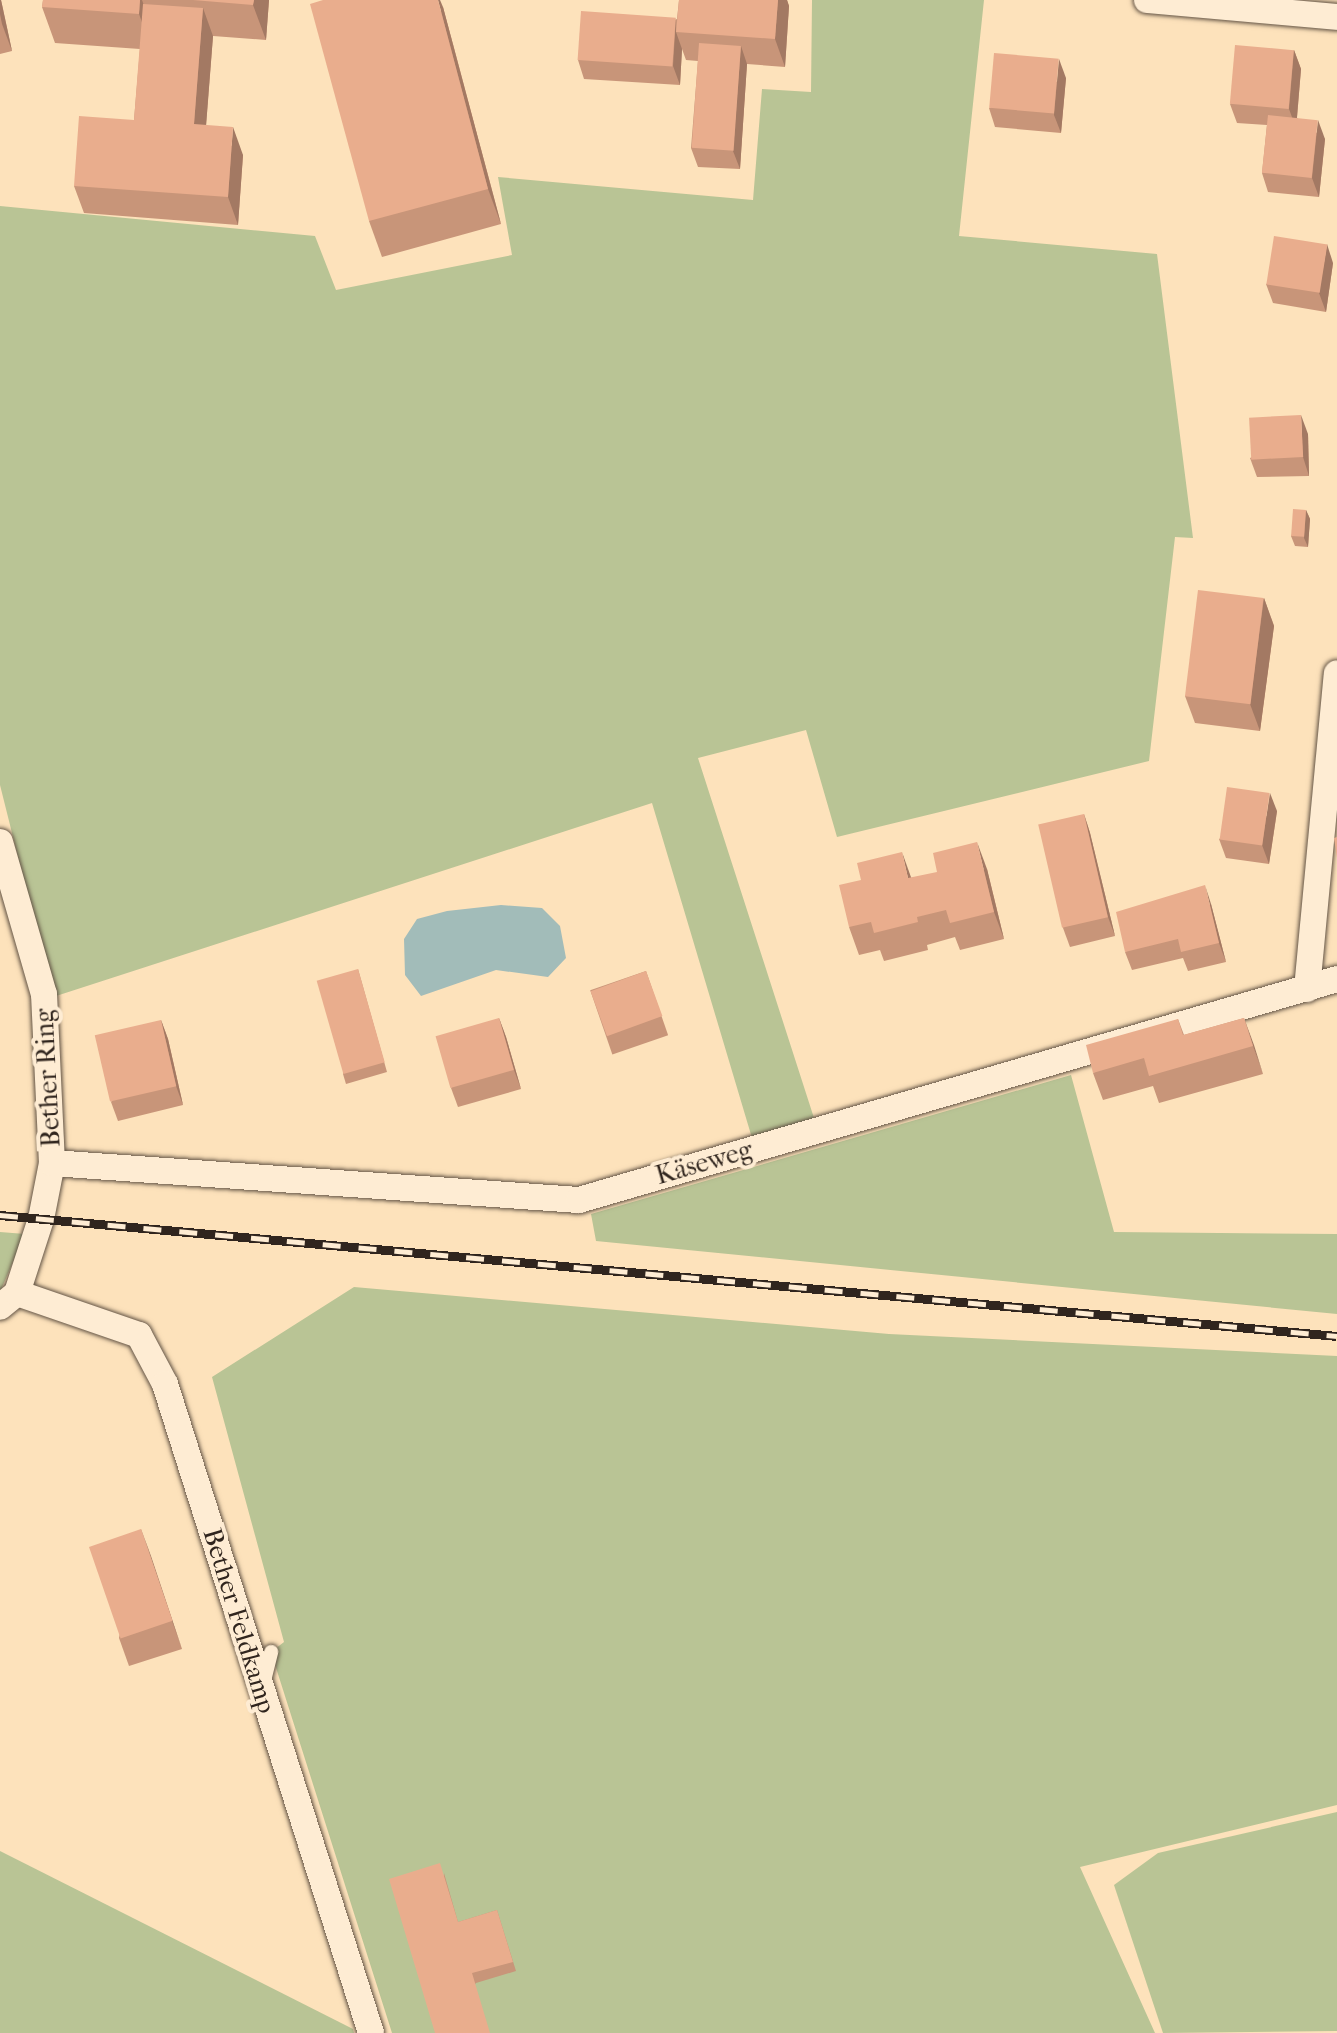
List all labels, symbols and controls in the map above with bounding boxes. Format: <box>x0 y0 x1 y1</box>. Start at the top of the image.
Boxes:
street label: Bether Ring <box>29 1008 67 1148</box>
street label: Käseweg <box>652 1134 756 1192</box>
street label: Bether Feldkamp <box>196 1525 282 1717</box>

